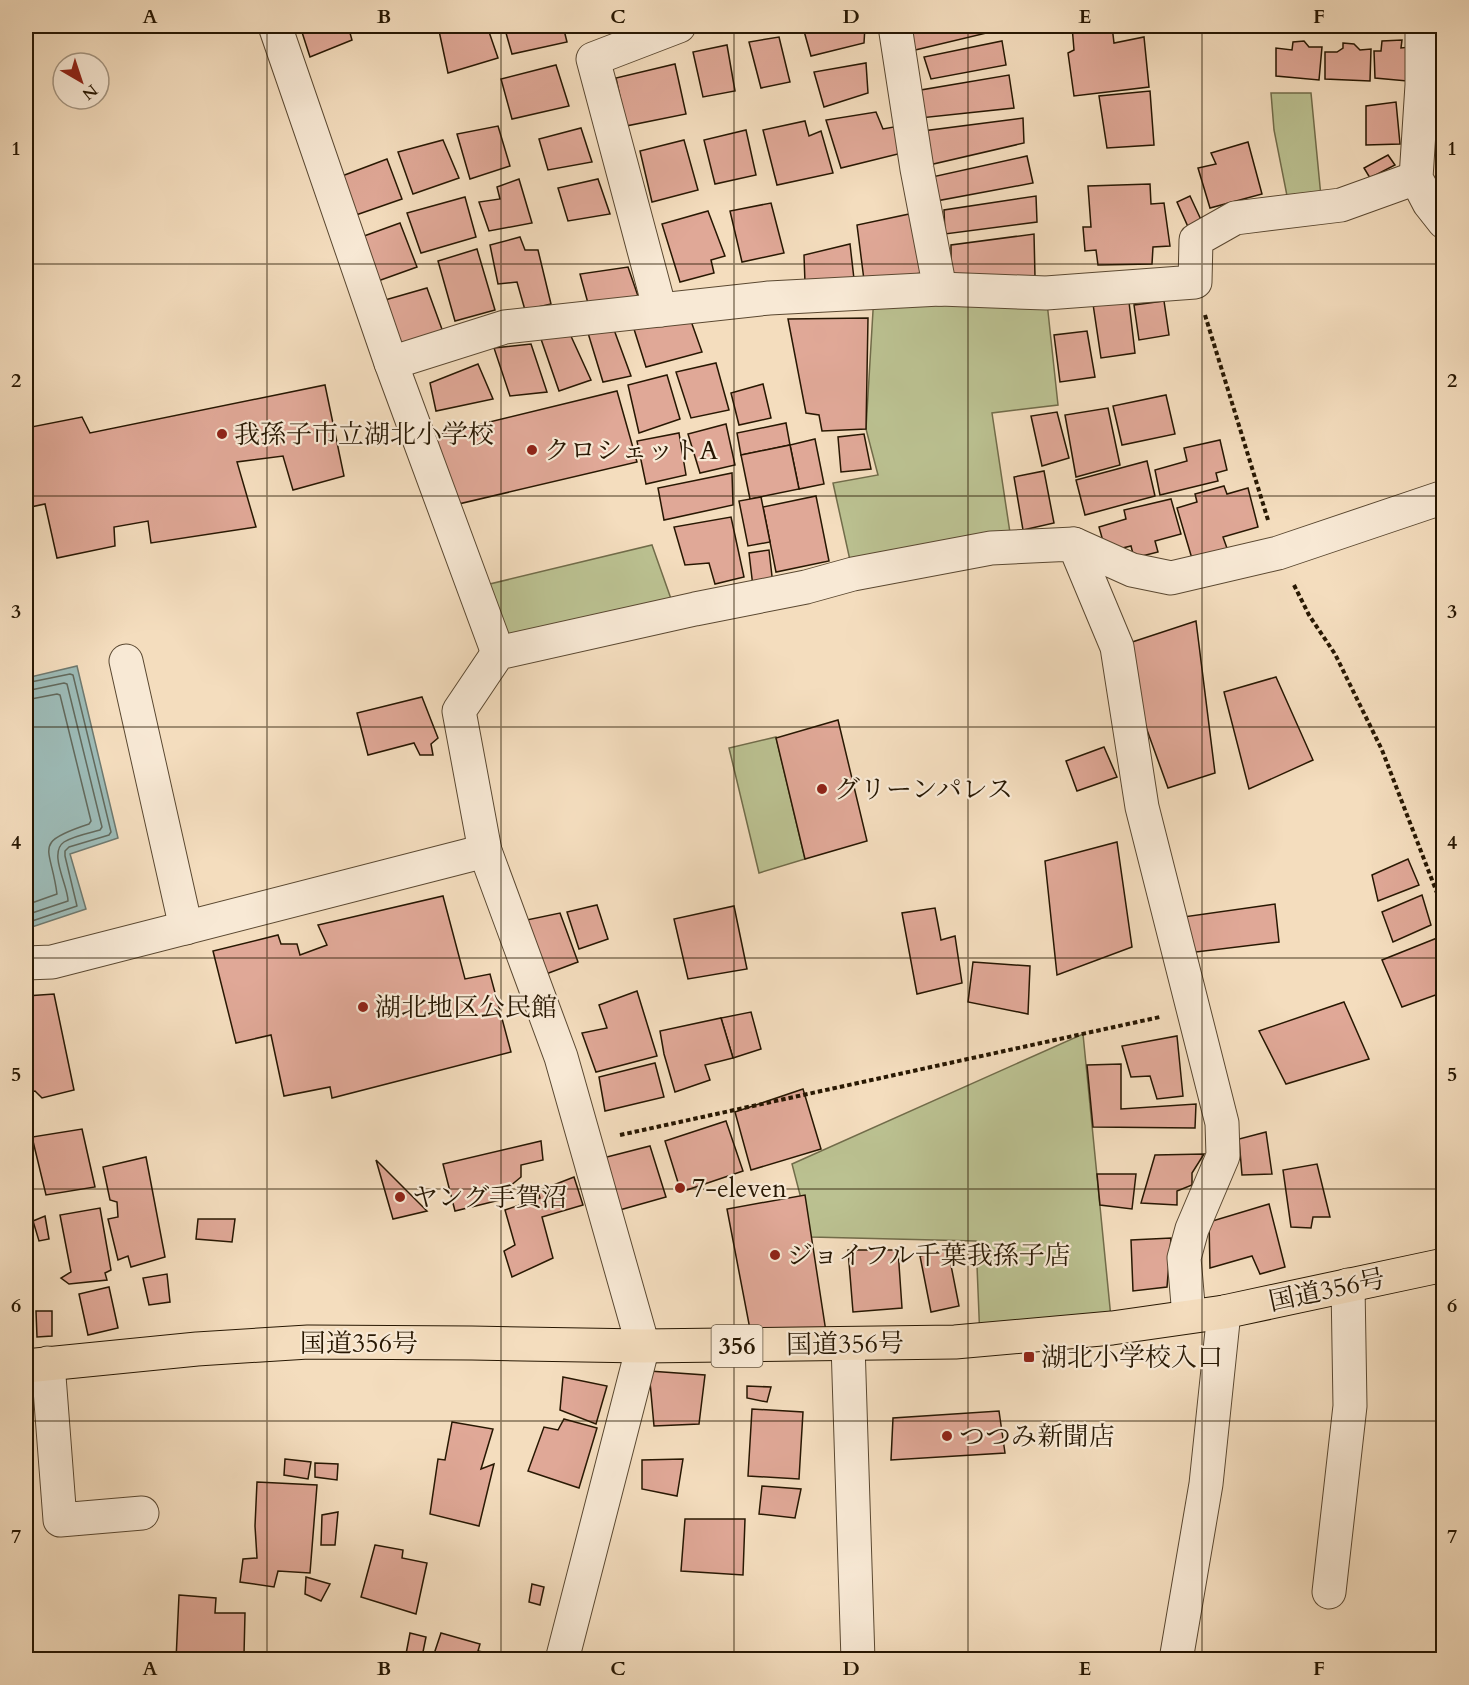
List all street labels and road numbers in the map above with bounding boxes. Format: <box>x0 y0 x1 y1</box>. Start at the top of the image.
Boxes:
street label: 国道356号 <box>1266 1261 1388 1319</box>
road number: 356 <box>712 1325 762 1367</box>
street label: 国道356号 <box>786 1325 904 1363</box>
street label: 国道356号 <box>300 1326 418 1361</box>

